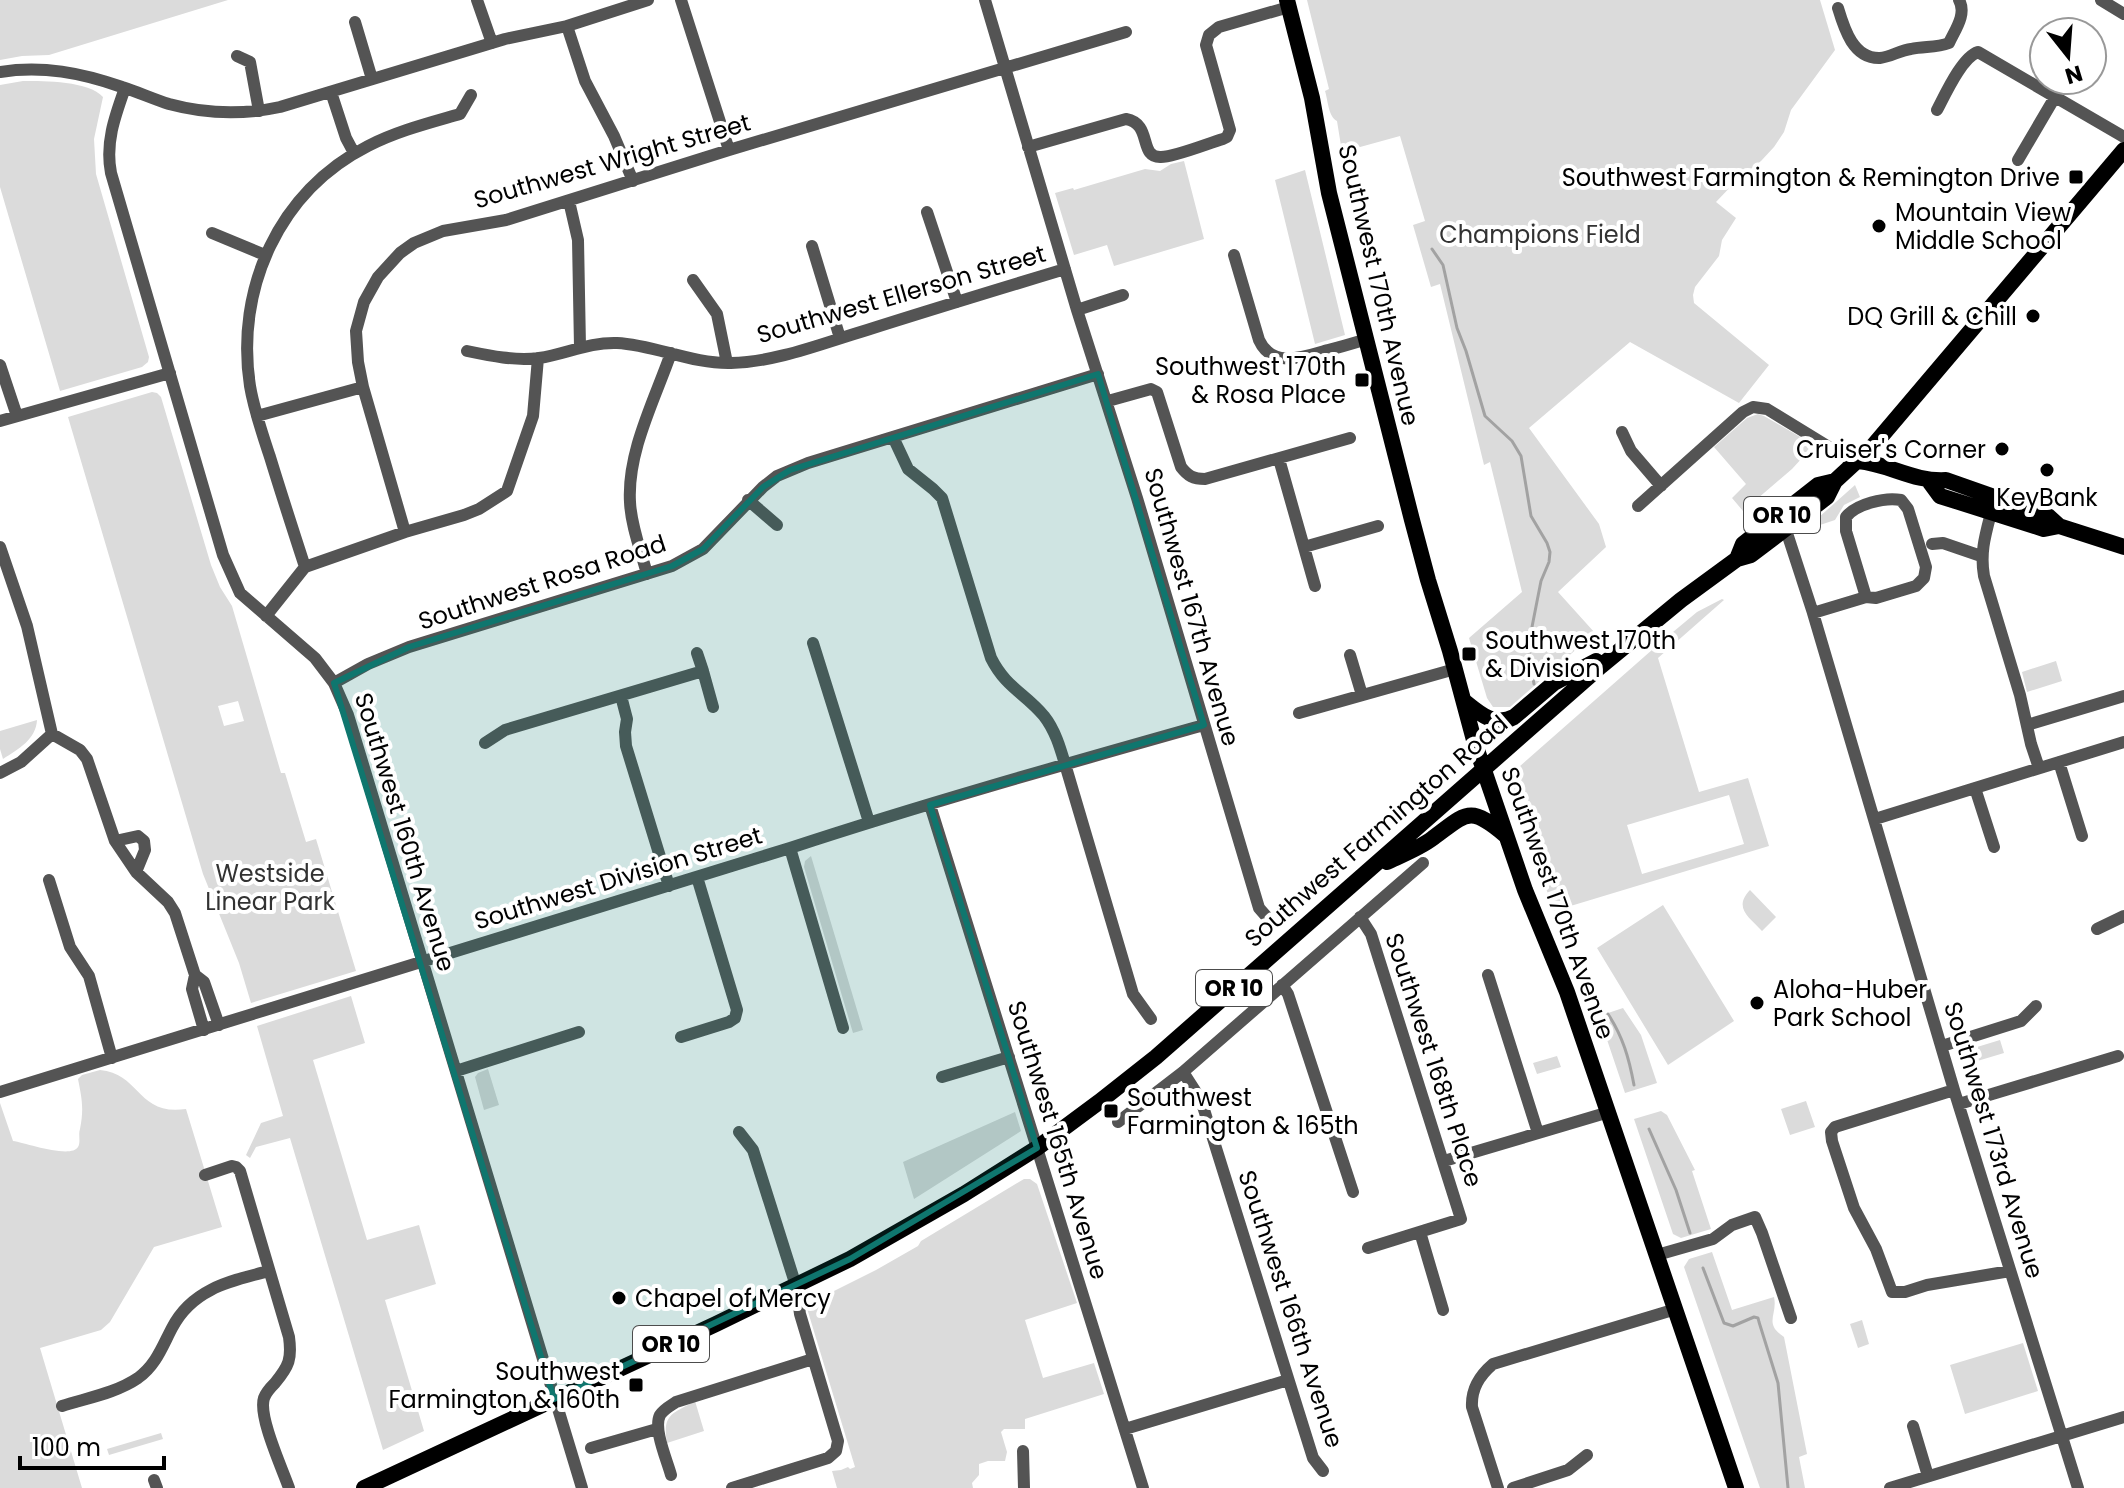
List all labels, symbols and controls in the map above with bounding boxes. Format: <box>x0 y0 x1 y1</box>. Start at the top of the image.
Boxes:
north arrow <box>2028 16 2108 96</box>
text: N <box>2061 57 2086 92</box>
street label: Southwest Wright Street <box>470 106 754 216</box>
street label: Southwest 170th Avenue <box>1331 141 1427 429</box>
place label: Southwest Farmington & Remington Drive <box>1562 161 2060 194</box>
marker: Southwest Farmington & Remington Drive <box>2067 168 2085 186</box>
place label: Mountain View Middle School <box>1895 196 2071 257</box>
marker: Mountain View Middle School <box>1870 217 1888 235</box>
park label: Champions Field <box>1439 218 1641 251</box>
street label: Southwest Ellerson Street <box>753 237 1049 351</box>
place label: DQ Grill & Chill <box>1847 300 2017 333</box>
marker: DQ Grill & Chill <box>2024 307 2042 325</box>
place label: Southwest 170th & Rosa Place <box>1155 350 1346 411</box>
marker: Southwest 170th & Rosa Place <box>1353 371 1371 389</box>
place label: Cruiser's Corner <box>1796 433 1986 466</box>
marker: Cruiser's Corner <box>1993 440 2011 458</box>
marker: KeyBank <box>2038 461 2056 479</box>
street label: Southwest 167th Avenue <box>1136 464 1248 750</box>
place label: KeyBank <box>1996 481 2098 514</box>
road number: OR 10 <box>1744 497 1820 533</box>
street label: Southwest Rosa Road <box>414 526 670 638</box>
place label: Southwest 170th & Division <box>1485 624 1676 685</box>
marker: Southwest 170th & Division <box>1460 645 1478 663</box>
street label: Southwest 160th Avenue <box>347 689 463 975</box>
street label: Southwest Farmington Road <box>1237 707 1515 955</box>
street label: Southwest 170th Avenue <box>1493 762 1623 1044</box>
street label: Southwest Division Street <box>470 818 766 938</box>
park label: Westside Linear Park <box>205 857 335 918</box>
street label: Southwest 168th Place <box>1377 929 1491 1191</box>
road number: OR 10 <box>1196 970 1272 1006</box>
place label: Aloha-Huber Park School <box>1773 973 1927 1034</box>
marker: Aloha-Huber Park School <box>1748 994 1766 1012</box>
street label: Southwest 165th Avenue <box>1000 997 1116 1283</box>
street label: Southwest 173rd Avenue <box>1936 998 2052 1282</box>
place label: Southwest Farmington & 165th <box>1127 1081 1359 1142</box>
marker: Southwest Farmington & 165th <box>1102 1102 1120 1120</box>
street label: Southwest 166th Avenue <box>1231 1166 1351 1452</box>
place label: Chapel of Mercy <box>635 1282 831 1315</box>
marker: Chapel of Mercy <box>610 1289 628 1307</box>
road number: OR 10 <box>633 1326 709 1362</box>
place label: Southwest Farmington & 160th <box>388 1355 620 1416</box>
marker: Southwest Farmington & 160th <box>627 1376 645 1394</box>
scale bar <box>20 1420 164 1470</box>
text: 100 m <box>32 1431 101 1464</box>

